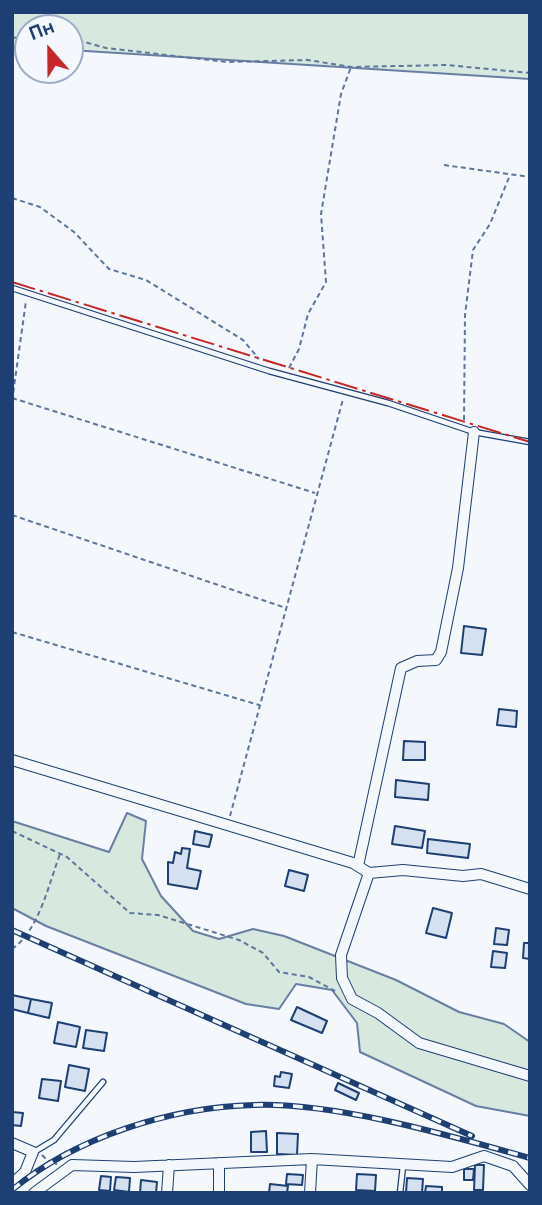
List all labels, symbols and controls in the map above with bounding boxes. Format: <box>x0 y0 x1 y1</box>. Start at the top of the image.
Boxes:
north arrow <box>14 14 84 84</box>
text: Пн <box>26 15 58 47</box>

